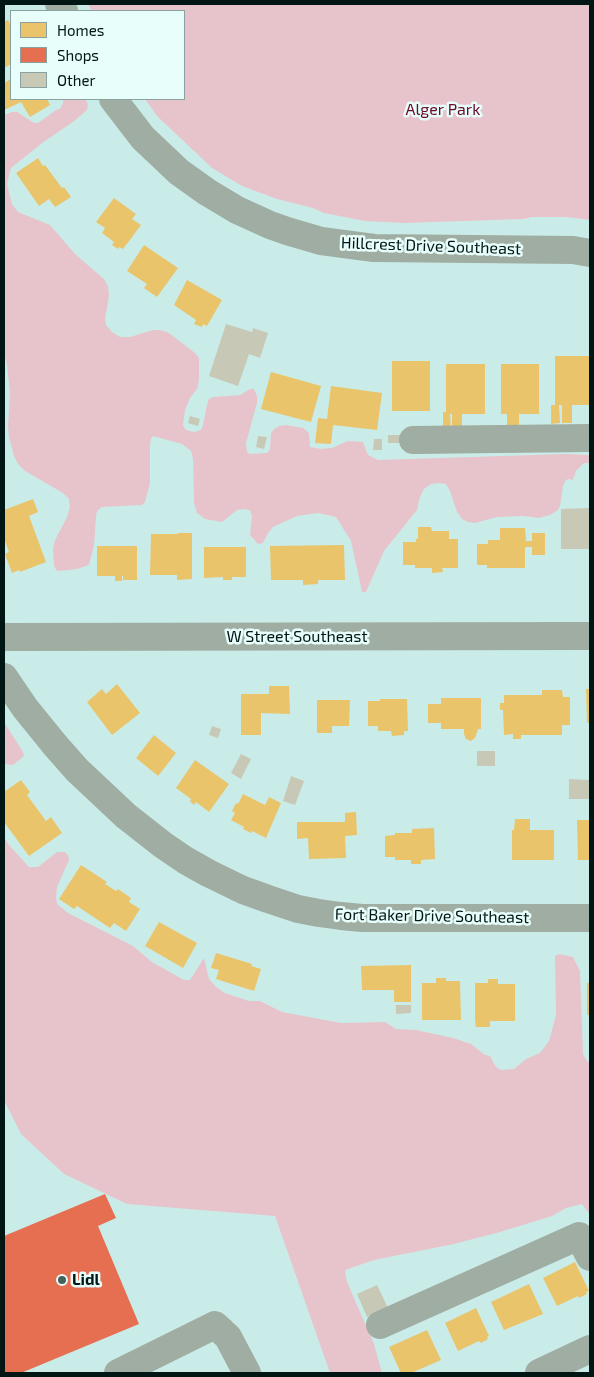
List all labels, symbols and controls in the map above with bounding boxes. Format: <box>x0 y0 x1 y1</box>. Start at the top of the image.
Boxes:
legend <box>10 10 185 100</box>
text: Homes <box>57 21 104 39</box>
text: Shops <box>57 46 99 64</box>
text: Other <box>57 71 96 89</box>
park label: Alger Park <box>406 100 480 120</box>
street label: Hillcrest Drive Southeast <box>341 233 521 259</box>
street label: W Street Southeast <box>227 627 367 647</box>
street label: Fort Baker Drive Southeast <box>335 905 529 927</box>
place label: Lidl <box>72 1270 100 1290</box>
marker: Lidl <box>56 1274 68 1286</box>

